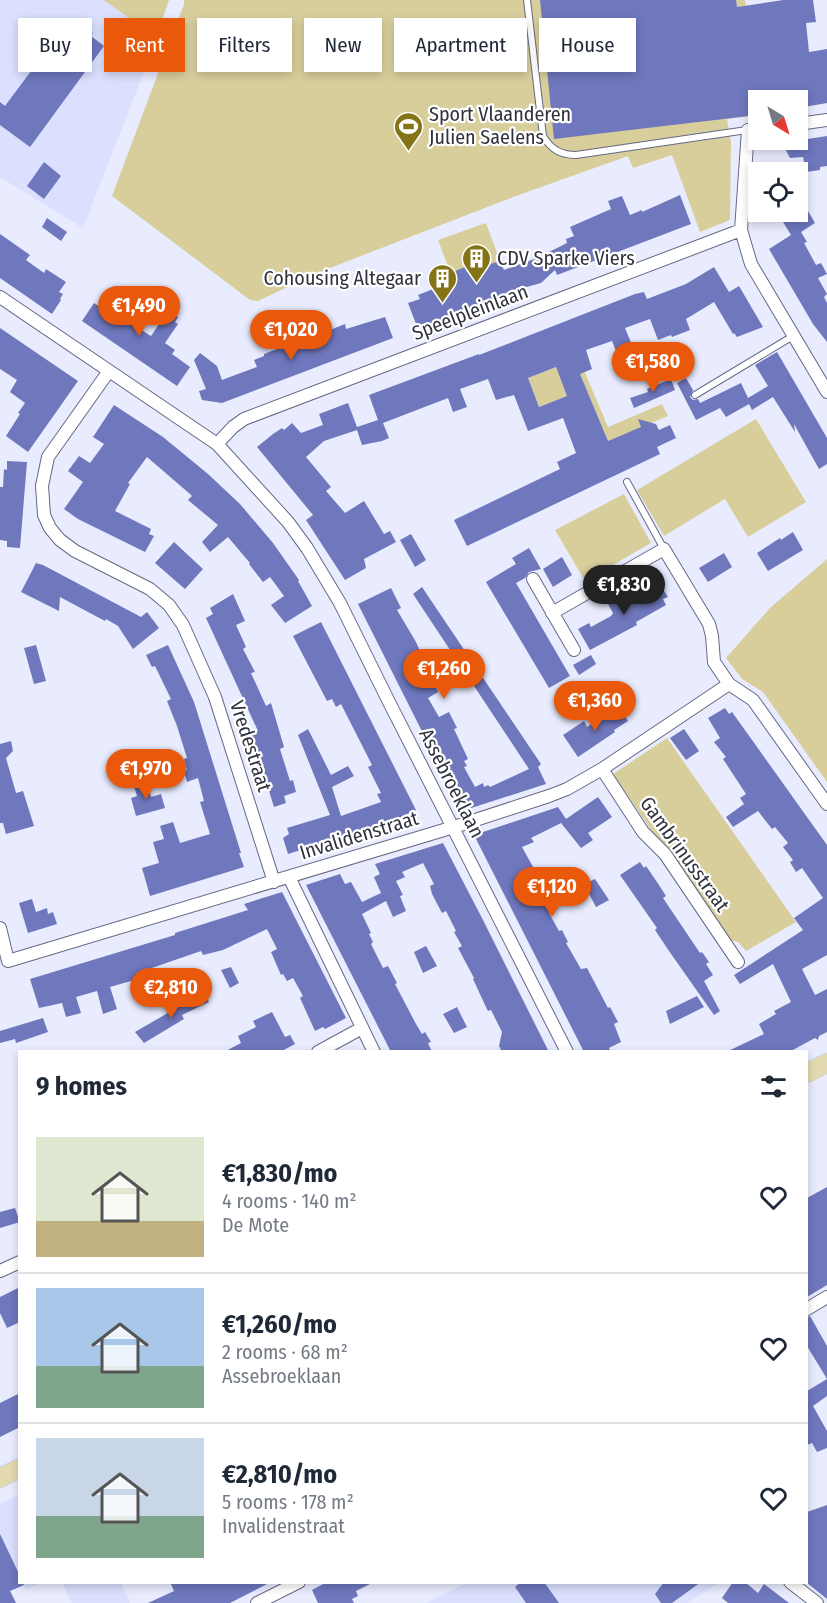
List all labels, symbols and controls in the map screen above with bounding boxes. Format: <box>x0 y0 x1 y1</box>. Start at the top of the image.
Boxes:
chip: Buy <box>18 18 92 72</box>
chip: Rent <box>104 18 185 72</box>
chip: Filters <box>197 18 292 72</box>
chip: New <box>304 18 382 72</box>
chip: Apartment <box>394 18 527 72</box>
chip: House <box>539 18 636 72</box>
north arrow <box>748 90 808 150</box>
map controls <box>748 90 808 222</box>
place label: Sport Vlaanderen Julien Saelens <box>429 102 571 149</box>
sports icon: Sport Vlaanderen Julien Saelens <box>392 110 424 152</box>
button: locate <box>748 162 808 222</box>
building icon: CDV Sparke Viers <box>460 242 492 284</box>
place label: CDV Sparke Viers <box>497 246 635 270</box>
building icon: Cohousing Altegaar <box>426 262 458 304</box>
place label: Cohousing Altegaar <box>264 266 421 290</box>
street label: Speelpleinlaan <box>409 279 531 345</box>
pin: €1,490 <box>90 286 188 337</box>
text: €1,490 <box>112 293 166 317</box>
pin: €1,020 <box>242 310 340 361</box>
text: €1,020 <box>264 317 318 341</box>
pin: €1,580 <box>604 342 702 393</box>
text: €1,580 <box>626 349 680 373</box>
pin: €1,830 <box>575 565 673 616</box>
text: €1,830 <box>597 572 651 596</box>
pin: €1,260 <box>395 649 493 700</box>
text: €1,260 <box>417 656 471 680</box>
pin: €1,360 <box>546 681 644 732</box>
text: €1,360 <box>568 688 622 712</box>
street label: Vredestraat <box>225 697 277 795</box>
street label: Assebroeklaan <box>414 724 490 842</box>
pin: €1,970 <box>97 749 195 800</box>
text: €1,970 <box>120 756 172 780</box>
street label: Gambrinusstraat <box>635 792 735 916</box>
street label: Invalidenstraat <box>297 805 422 864</box>
pin: €1,120 <box>503 867 601 918</box>
text: €1,120 <box>527 874 577 898</box>
pin: €2,810 <box>122 968 220 1019</box>
text: €2,810 <box>144 975 198 999</box>
icon: filters <box>757 1070 790 1103</box>
text: 9 homes <box>36 1071 127 1102</box>
text: €1,830/mo <box>222 1158 337 1189</box>
icon: home <box>84 1161 156 1233</box>
icon: heart <box>757 1181 790 1214</box>
text: 4 rooms · 140 m² <box>222 1189 357 1213</box>
text: De Mote <box>222 1213 289 1237</box>
text: €1,260/mo <box>222 1309 337 1340</box>
icon: home <box>84 1312 156 1384</box>
icon: heart <box>757 1332 790 1365</box>
text: 2 rooms · 68 m² <box>222 1340 348 1364</box>
text: Assebroeklaan <box>222 1364 341 1388</box>
text: €2,810/mo <box>222 1459 337 1490</box>
icon: home <box>84 1462 156 1534</box>
icon: heart <box>757 1482 790 1515</box>
text: 5 rooms · 178 m² <box>222 1490 354 1514</box>
text: Invalidenstraat <box>222 1514 345 1538</box>

